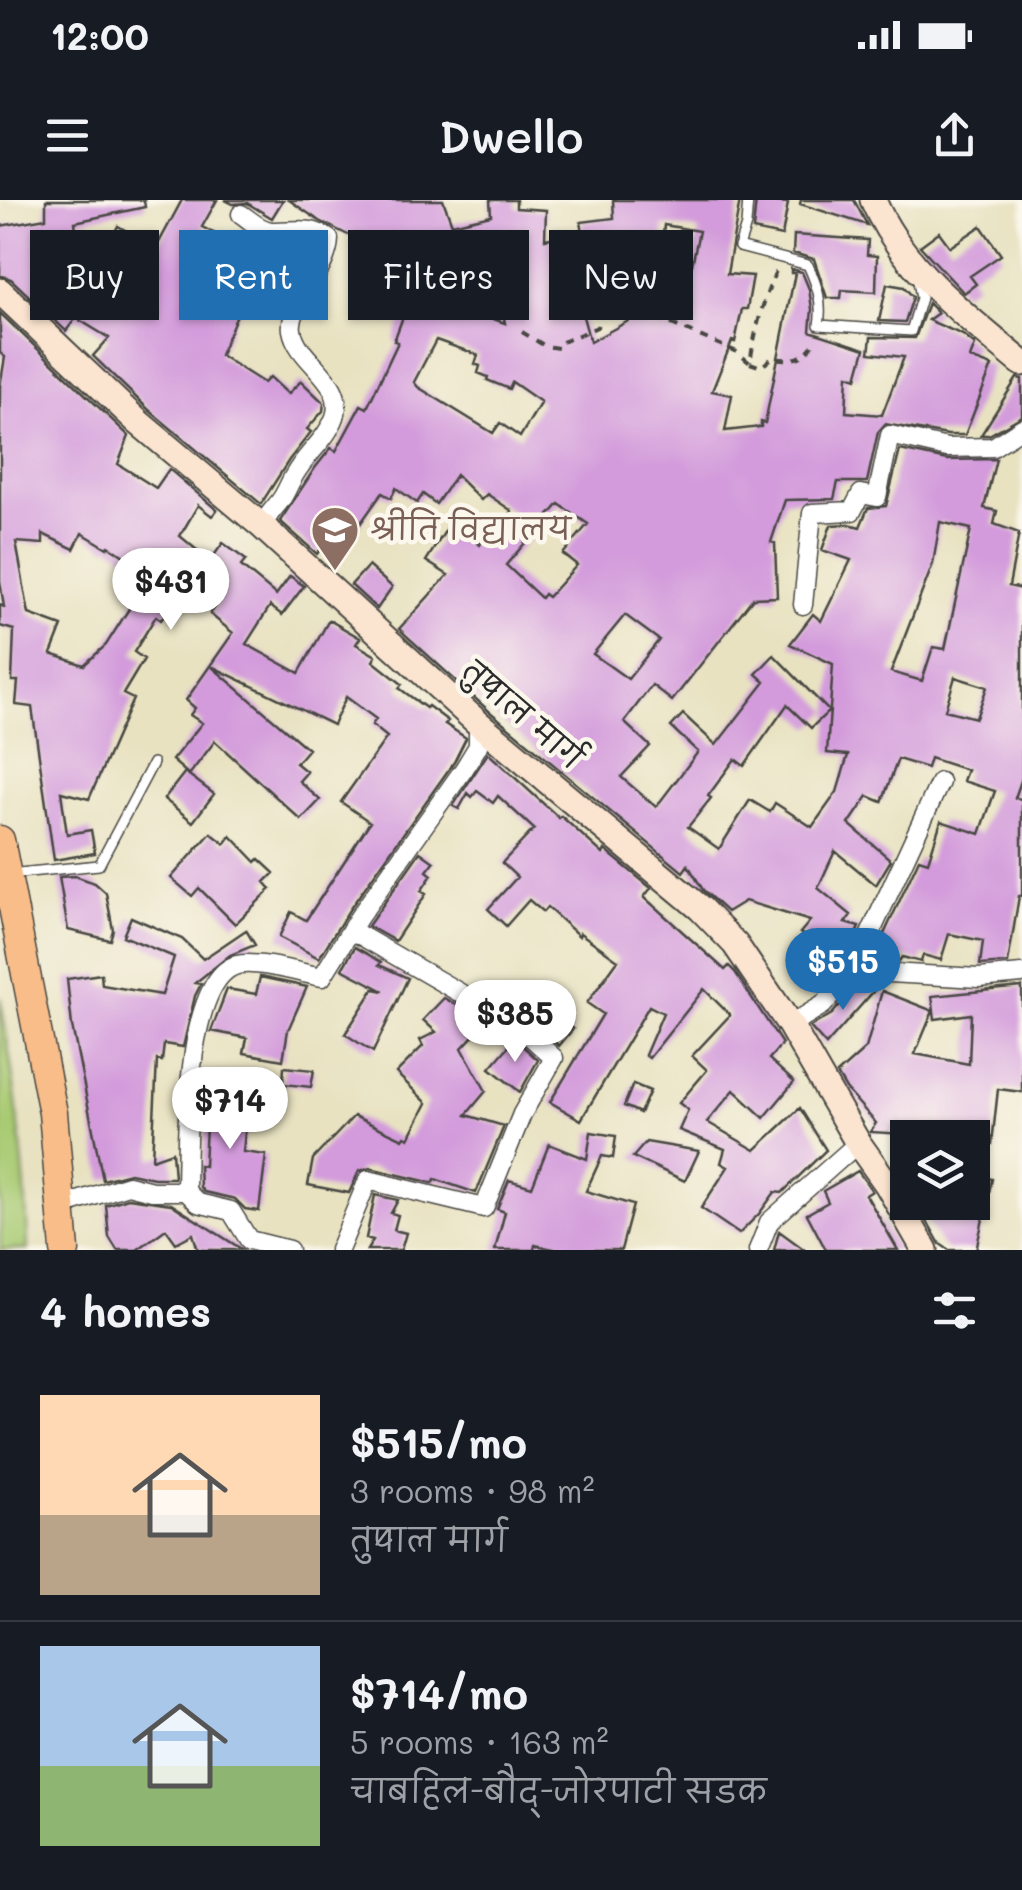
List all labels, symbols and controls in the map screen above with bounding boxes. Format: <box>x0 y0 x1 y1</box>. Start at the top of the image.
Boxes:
text: 12:00 <box>50 10 149 60</box>
text: Dwello <box>439 106 583 164</box>
icon: menu <box>40 108 95 163</box>
icon: share <box>927 108 982 163</box>
chip: Buy <box>30 230 159 320</box>
chip: Rent <box>179 230 328 320</box>
chip: Filters <box>348 230 529 320</box>
chip: New <box>549 230 693 320</box>
school or university icon: श्रीति विद्यालय <box>309 504 361 572</box>
place label: श्रीति विद्यालय <box>370 507 573 548</box>
pin: $431 <box>112 548 230 633</box>
text: $431 <box>134 559 208 601</box>
street label: तुषाल मार्ग <box>452 649 594 780</box>
pin: $515 <box>784 928 902 1013</box>
text: $515 <box>807 939 879 981</box>
pin: $385 <box>456 980 574 1065</box>
text: $385 <box>476 991 554 1033</box>
pin: $714 <box>171 1067 289 1152</box>
text: $714 <box>194 1078 266 1120</box>
map controls <box>890 1120 990 1220</box>
button: layers <box>890 1120 990 1220</box>
text: 4 homes <box>40 1283 211 1338</box>
icon: filters <box>927 1283 982 1338</box>
text: $515/mo <box>350 1414 527 1469</box>
icon: home <box>120 1435 240 1555</box>
text: 3 rooms · 98 m² <box>350 1469 595 1511</box>
text: तुषाल मार्ग <box>350 1518 508 1560</box>
text: $714/mo <box>350 1665 528 1720</box>
icon: home <box>120 1686 240 1806</box>
text: 5 rooms · 163 m² <box>350 1720 609 1762</box>
text: चाबहिल-बौद्-जोरपाटी सडक <box>350 1769 767 1811</box>

